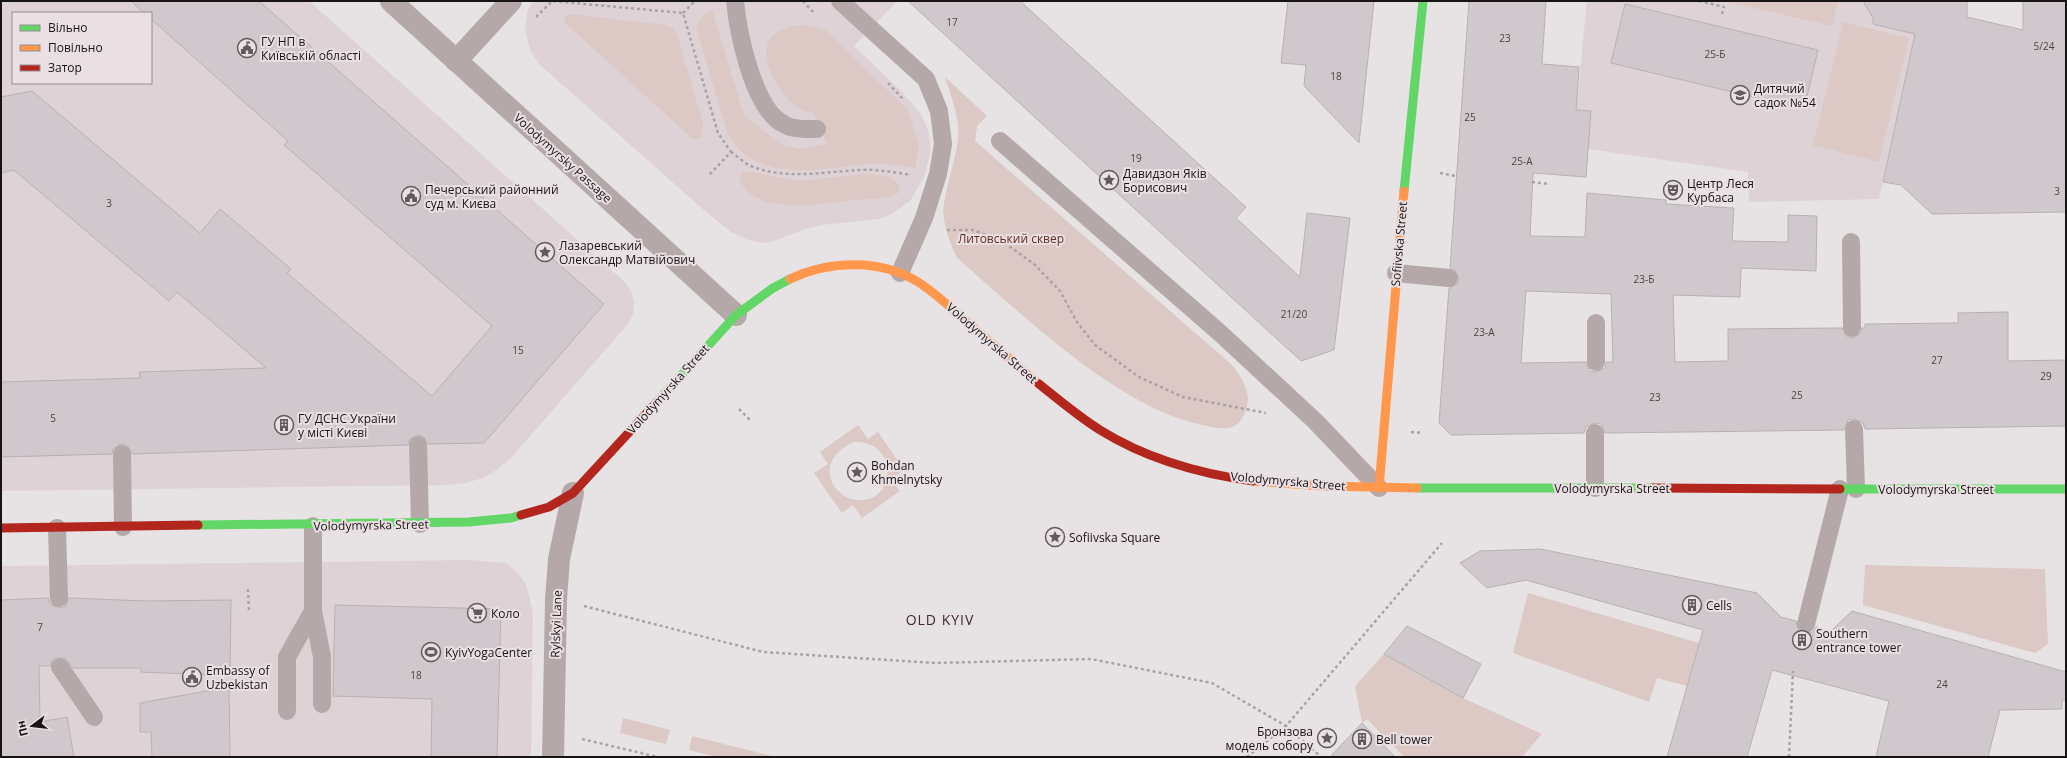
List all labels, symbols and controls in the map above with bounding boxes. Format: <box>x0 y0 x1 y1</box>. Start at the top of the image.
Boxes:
legend <box>12 12 152 84</box>
house number: 17 <box>946 15 958 29</box>
text: Вільно <box>48 19 88 36</box>
house number: 23 <box>1499 31 1511 45</box>
place label: ГУ НП в Київській області <box>261 33 361 64</box>
public building icon: ГУ НП в Київській області <box>236 37 258 59</box>
text: Повільно <box>48 39 103 56</box>
house number: 5/24 <box>2034 39 2055 53</box>
house number: 25-Б <box>1705 47 1725 61</box>
text: Затор <box>48 59 82 76</box>
house number: 18 <box>1330 69 1342 83</box>
place label: Дитячий садок №54 <box>1754 80 1816 111</box>
school or university icon: Дитячий садок №54 <box>1729 84 1751 106</box>
street label: Volodymyrsky Passage <box>510 109 616 207</box>
house number: 25 <box>1464 110 1476 124</box>
house number: 19 <box>1130 151 1142 165</box>
house number: 25-А <box>1512 154 1533 168</box>
place label: Давидзон Яків Борисович <box>1123 165 1207 196</box>
place icon: Давидзон Яків Борисович <box>1098 169 1120 191</box>
place label: Центр Леся Курбаса <box>1687 175 1754 206</box>
theatre icon: Центр Леся Курбаса <box>1662 179 1684 201</box>
place label: Печерський районний суд м. Києва <box>425 181 559 212</box>
house number: 3 <box>2054 184 2060 198</box>
public building icon: Печерський районний суд м. Києва <box>400 185 422 207</box>
house number: 3 <box>106 196 112 210</box>
street label: Sofiivska Street <box>1387 201 1411 287</box>
park label: Литовський сквер <box>958 230 1064 247</box>
place label: Лазаревський Олександр Матвійович <box>559 237 695 268</box>
place icon: Лазаревський Олександр Матвійович <box>534 241 556 263</box>
house number: 23-Б <box>1634 272 1654 286</box>
street label: Volodymyrska Street <box>943 299 1041 387</box>
house number: 21/20 <box>1281 307 1308 321</box>
house number: 23-А <box>1474 325 1495 339</box>
street label: Volodymyrska Street <box>623 340 713 438</box>
house number: 15 <box>512 343 524 357</box>
house number: 27 <box>1931 353 1943 367</box>
house number: 29 <box>2040 369 2052 383</box>
house number: 25 <box>1791 388 1803 402</box>
house number: 23 <box>1649 390 1661 404</box>
place label: ГУ ДСНС України у місті Києві <box>298 410 396 441</box>
house number: 5 <box>50 411 56 425</box>
building icon: ГУ ДСНС України у місті Києві <box>273 414 295 436</box>
place label: Bohdan Khmelnytsky <box>871 457 943 488</box>
place icon: Bohdan Khmelnytsky <box>846 461 868 483</box>
street label: Volodymyrska Street <box>1230 468 1346 494</box>
street label: Volodymyrska Street <box>1554 480 1670 497</box>
street label: Volodymyrska Street <box>1878 481 1994 498</box>
street label: Volodymyrska Street <box>313 515 429 535</box>
place icon: Sofiivska Square <box>1044 526 1066 548</box>
place label: Sofiivska Square <box>1069 529 1161 546</box>
street label: Rylskyi Lane <box>546 590 566 658</box>
building icon: Cells <box>1681 594 1703 616</box>
place label: Cells <box>1706 597 1732 614</box>
supermarket icon: Коло <box>466 602 488 624</box>
place label: Коло <box>491 605 520 622</box>
district label: OLD KYIV <box>906 610 974 629</box>
house number: 7 <box>37 620 43 634</box>
place label: Southern entrance tower <box>1816 625 1901 656</box>
building icon: Southern entrance tower <box>1791 629 1813 651</box>
sports icon: KyivYogaCenter <box>420 641 442 663</box>
place label: KyivYogaCenter <box>445 644 532 661</box>
place label: Embassy of Uzbekistan <box>206 662 271 693</box>
public building icon: Embassy of Uzbekistan <box>181 666 203 688</box>
house number: 18 <box>410 668 422 682</box>
house number: 24 <box>1936 677 1948 691</box>
north arrow <box>12 706 52 746</box>
text: Пн <box>13 719 31 738</box>
place label: Бронзова модель собору <box>1226 723 1314 754</box>
place icon: Бронзова модель собору <box>1316 727 1338 749</box>
building icon: Bell tower <box>1351 728 1373 750</box>
place label: Bell tower <box>1376 731 1432 748</box>

